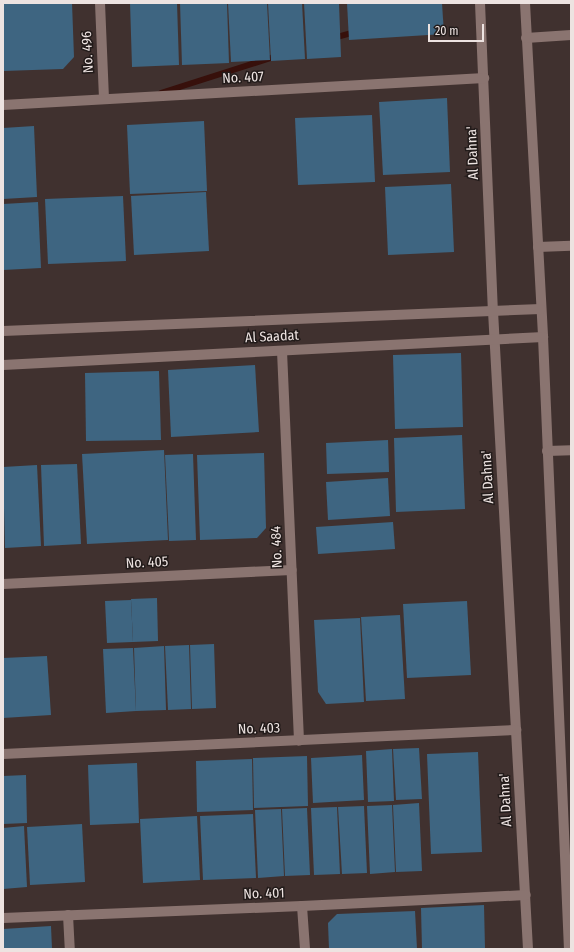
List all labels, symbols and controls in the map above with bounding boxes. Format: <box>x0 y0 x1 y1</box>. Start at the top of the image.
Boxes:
scale bar <box>430 16 486 42</box>
text: 20 m <box>435 24 459 38</box>
street label: No. 496 <box>79 30 97 74</box>
street label: No. 407 <box>222 69 264 87</box>
street label: Al Dahna' <box>464 126 482 180</box>
street label: Al Saadat <box>245 327 299 347</box>
street label: Al Dahna' <box>478 450 498 504</box>
street label: No. 484 <box>268 525 286 569</box>
street label: No. 405 <box>125 554 169 572</box>
street label: No. 403 <box>238 720 280 738</box>
street label: Al Dahna' <box>496 773 516 827</box>
street label: No. 401 <box>243 885 285 903</box>

